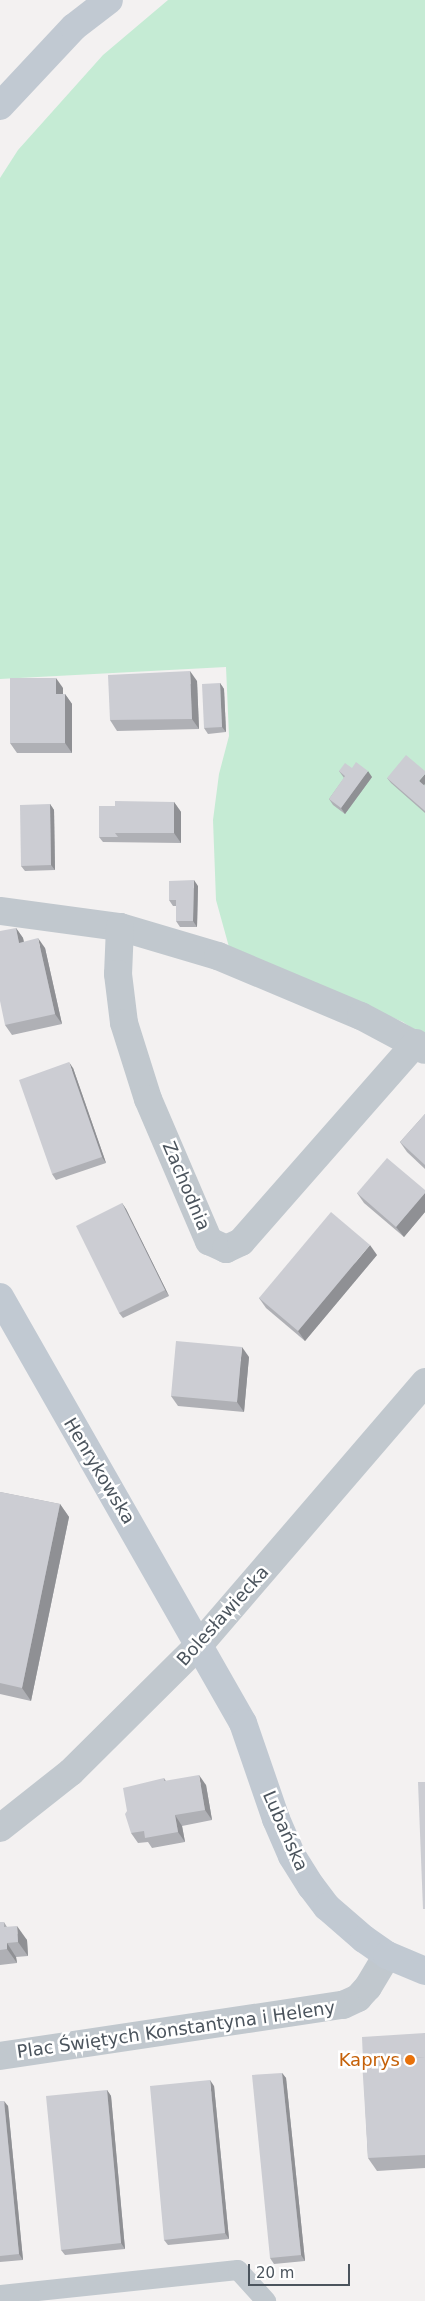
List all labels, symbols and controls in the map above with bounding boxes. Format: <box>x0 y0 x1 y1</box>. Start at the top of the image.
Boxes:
street label: Zachodnia <box>158 1138 214 1234</box>
street label: Henrykowska <box>59 1414 139 1528</box>
street label: Bolesławiecka <box>173 1562 273 1670</box>
street label: Lubańska <box>258 1788 312 1874</box>
street label: Plac Świętych Konstantyna i Heleny <box>16 1997 336 2063</box>
place label: Kaprys <box>339 2049 400 2071</box>
marker: Kaprys <box>404 2054 416 2066</box>
scale bar <box>250 2254 352 2286</box>
text: 20 m <box>256 2264 294 2282</box>

